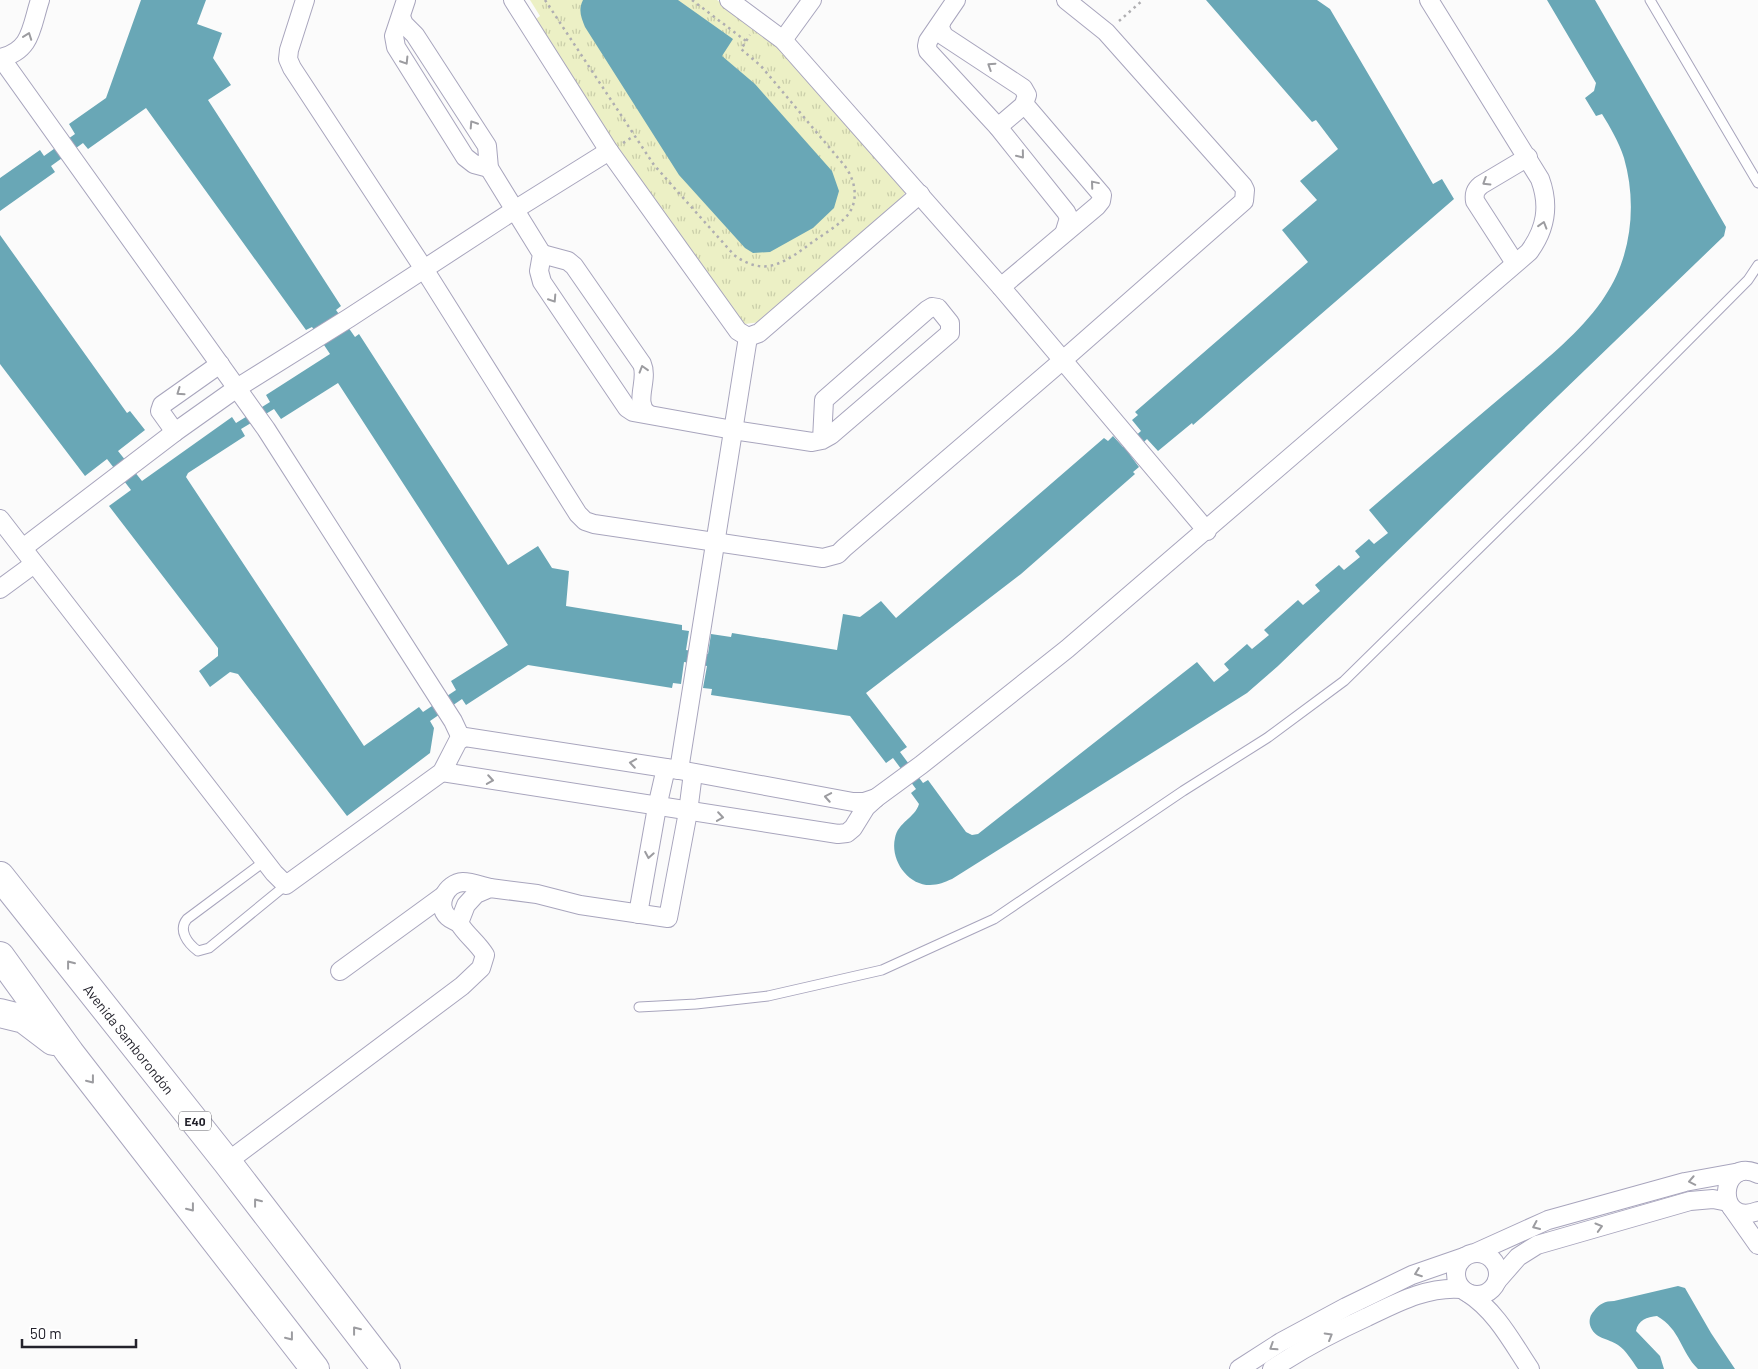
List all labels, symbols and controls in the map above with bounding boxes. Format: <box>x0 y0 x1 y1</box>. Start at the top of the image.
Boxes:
one-way arrow <box>22 32 32 41</box>
one-way arrow <box>399 56 408 65</box>
one-way arrow <box>987 63 996 73</box>
one-way arrow <box>469 120 479 129</box>
one-way arrow <box>1015 149 1023 158</box>
one-way arrow <box>1482 176 1491 186</box>
one-way arrow <box>1090 181 1099 190</box>
one-way arrow <box>1537 221 1547 230</box>
one-way arrow <box>547 293 556 302</box>
one-way arrow <box>638 366 648 374</box>
one-way arrow <box>176 386 186 395</box>
one-way arrow <box>629 758 637 769</box>
one-way arrow <box>486 774 494 785</box>
one-way arrow <box>823 793 832 803</box>
one-way arrow <box>715 811 724 821</box>
one-way arrow <box>644 850 654 859</box>
one-way arrow <box>67 960 76 970</box>
street label: Avenida Samborondón <box>80 981 178 1097</box>
one-way arrow <box>86 1074 94 1083</box>
road number: E40 <box>179 1112 211 1130</box>
one-way arrow <box>1687 1176 1696 1186</box>
one-way arrow <box>254 1198 263 1207</box>
one-way arrow <box>185 1202 193 1211</box>
one-way arrow <box>1532 1219 1541 1230</box>
one-way arrow <box>1594 1222 1603 1232</box>
one-way arrow <box>1414 1267 1422 1277</box>
scale bar <box>22 1316 136 1348</box>
text: 50 m <box>30 1324 62 1342</box>
one-way arrow <box>354 1327 362 1336</box>
one-way arrow <box>285 1331 293 1340</box>
one-way arrow <box>1324 1332 1333 1342</box>
one-way arrow <box>1270 1341 1279 1350</box>

